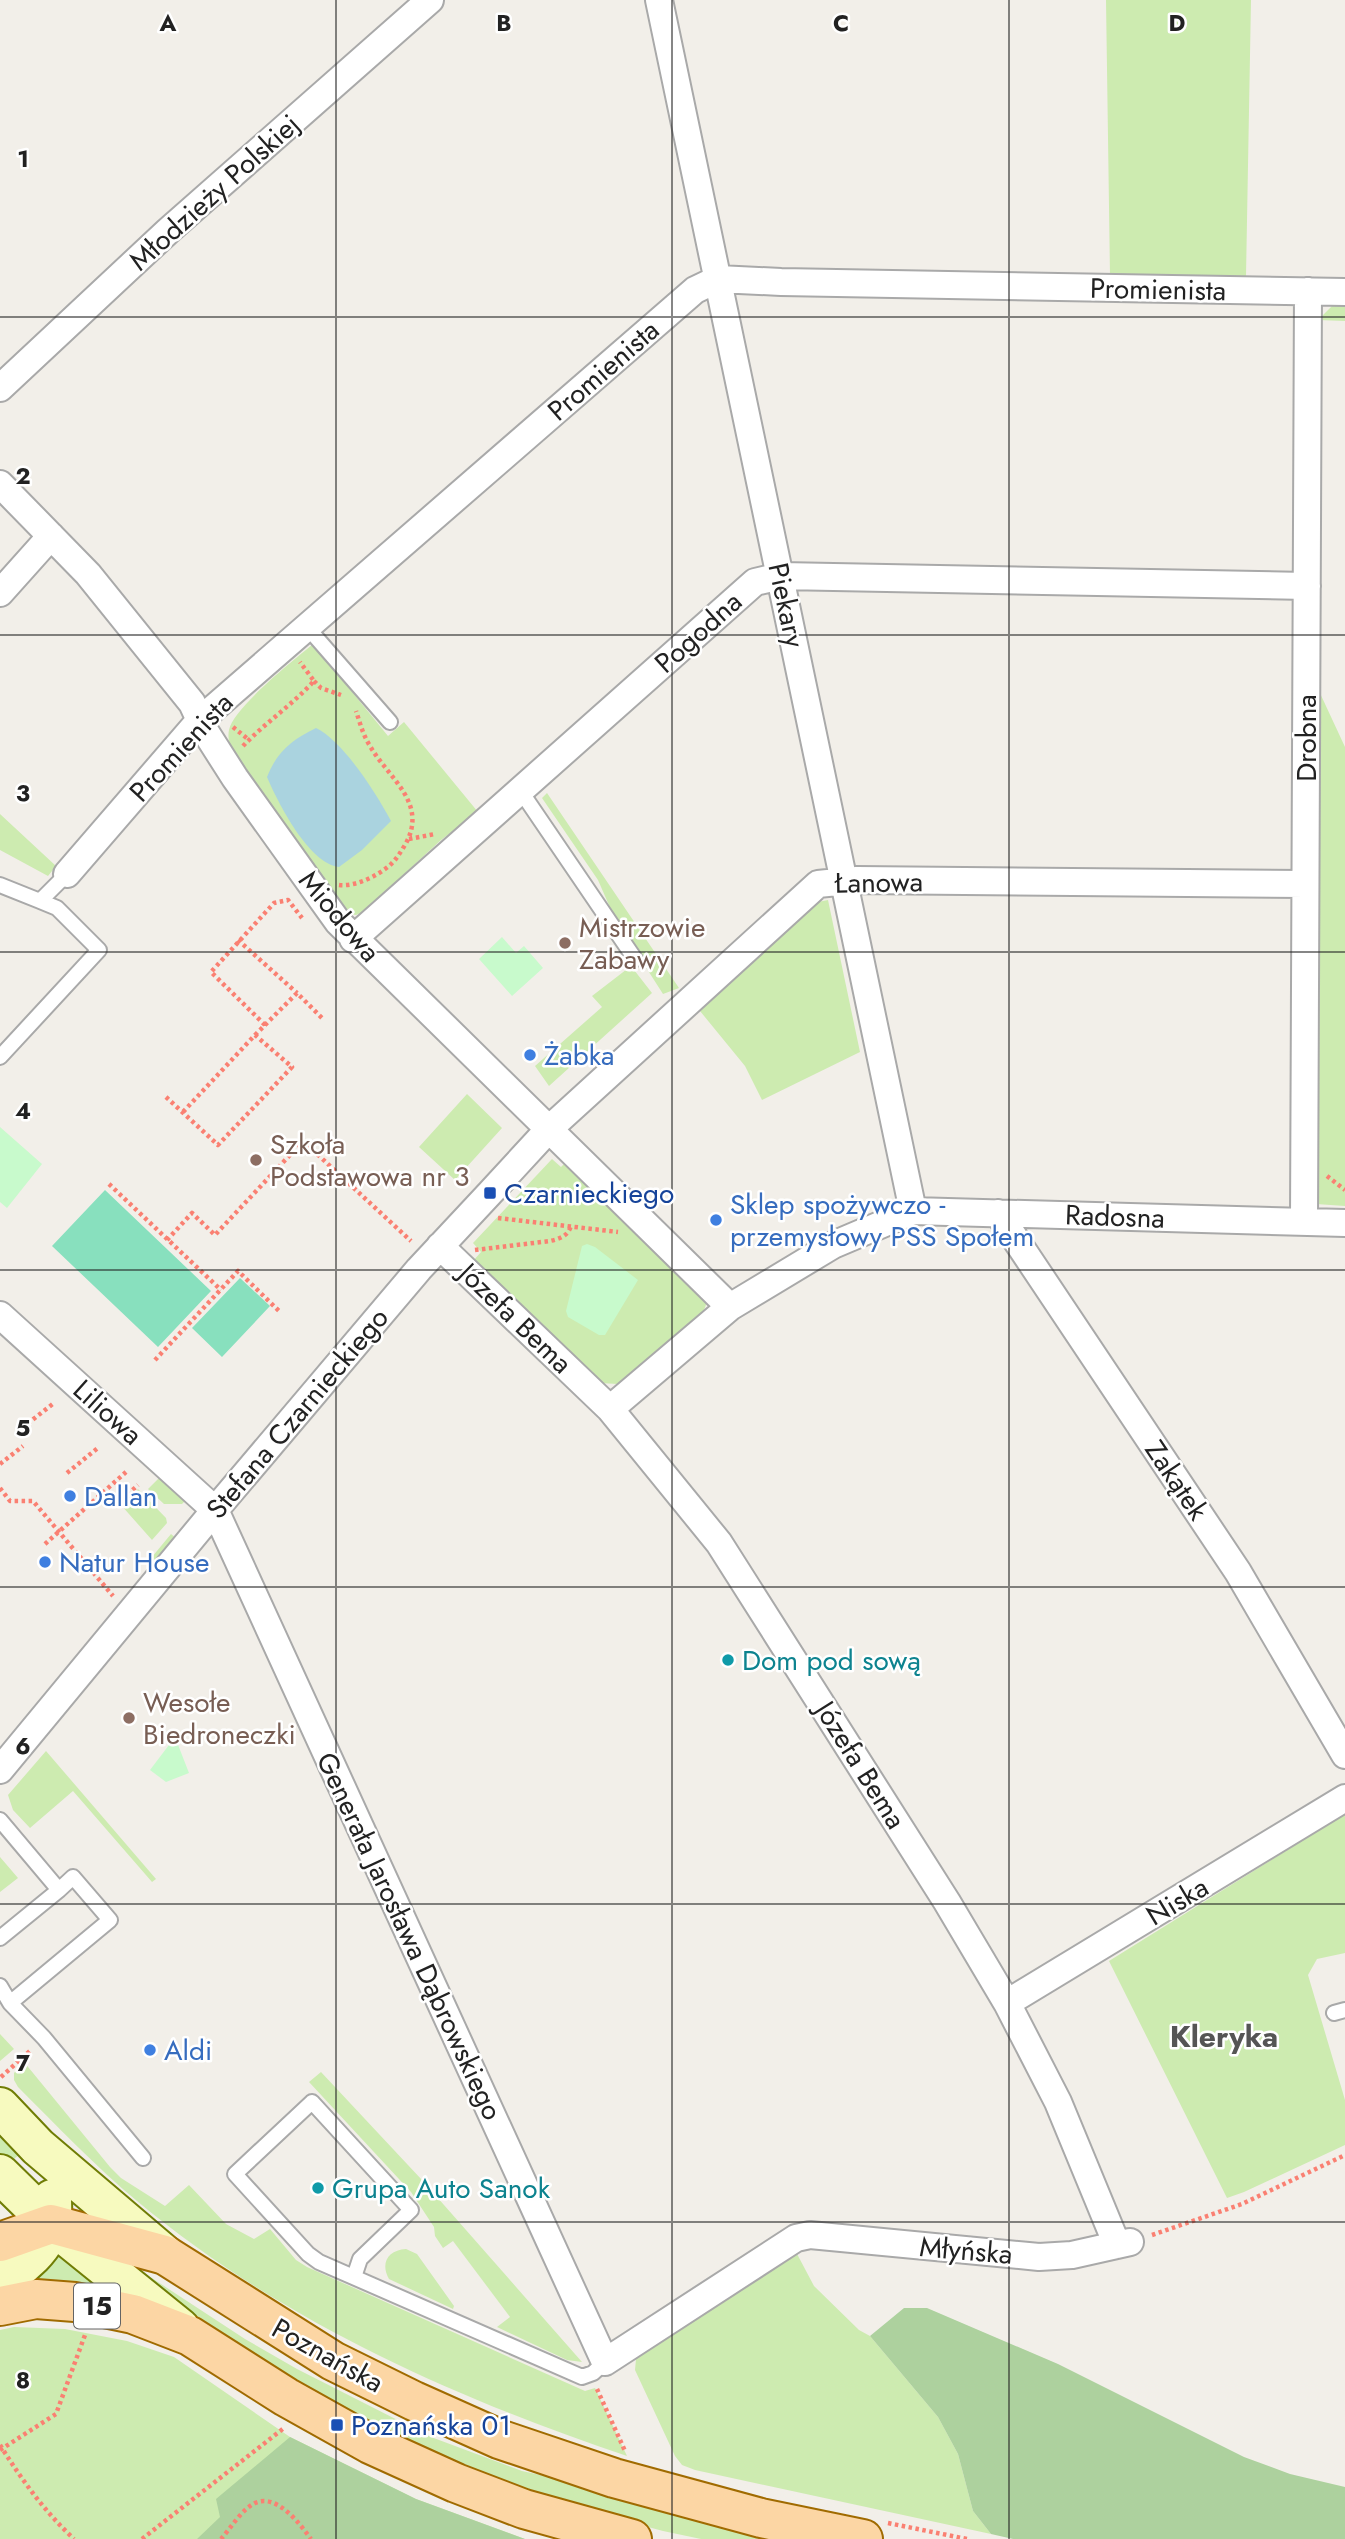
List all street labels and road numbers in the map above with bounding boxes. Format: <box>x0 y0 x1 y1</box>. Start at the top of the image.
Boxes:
street label: Młodzieży Polskiej <box>120 105 309 280</box>
street label: Promienista <box>1090 268 1226 311</box>
street label: Promienista <box>538 310 668 431</box>
street label: Piekary <box>758 559 816 652</box>
street label: Pogodna <box>646 582 751 683</box>
street label: Promienista <box>120 684 243 811</box>
street label: Drobna <box>1286 694 1327 782</box>
street label: Łanowa <box>834 861 923 904</box>
street label: Miodowa <box>289 862 390 971</box>
street label: Radosna <box>1064 1194 1166 1239</box>
street label: Józefa Bema <box>447 1251 582 1383</box>
street label: Stefana Czarnieckiego <box>197 1299 398 1528</box>
street label: Liliowa <box>64 1370 151 1455</box>
street label: Zakątek <box>1135 1432 1219 1529</box>
street label: Józefa Bema <box>803 1690 916 1837</box>
street label: Generała Jarosława Dąbrowskiego <box>306 1746 513 2127</box>
street label: Niska <box>1138 1867 1216 1936</box>
street label: Młyńska <box>918 2226 1014 2275</box>
road number: 15 <box>74 2284 120 2328</box>
street label: Poznańska <box>264 2308 391 2403</box>

